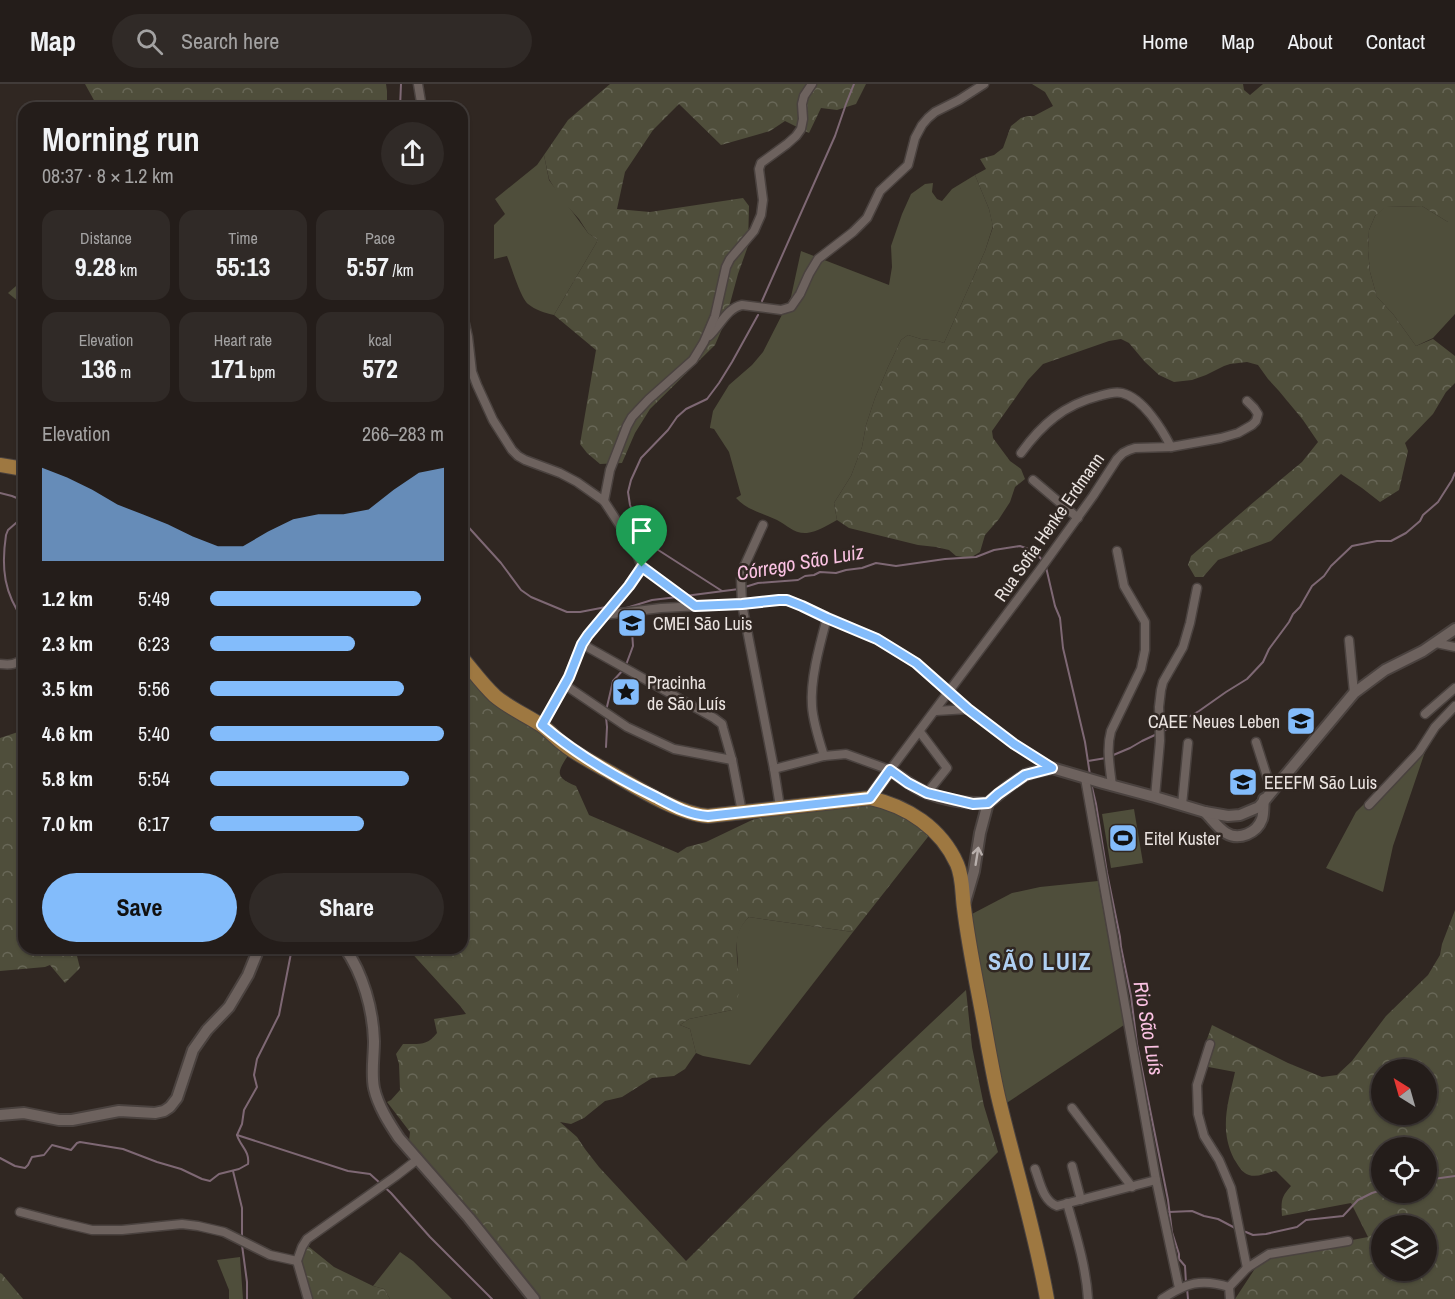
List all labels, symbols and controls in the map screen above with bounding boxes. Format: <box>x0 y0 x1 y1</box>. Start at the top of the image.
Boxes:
search box <box>112 14 532 68</box>
text: Map <box>30 22 76 60</box>
icon: search <box>133 25 166 58</box>
text: Search here <box>181 26 279 56</box>
text: Home <box>1142 27 1188 56</box>
text: Map <box>1221 27 1255 56</box>
text: About <box>1288 27 1333 56</box>
text: Contact <box>1366 27 1425 56</box>
text: Morning run <box>42 117 200 161</box>
button: share <box>381 122 444 185</box>
text: 08:37 · 8 × 1.2 km <box>42 162 174 189</box>
text: Distance <box>80 227 132 249</box>
text: Time <box>228 227 258 249</box>
text: Pace <box>365 227 395 249</box>
text: 9.28 <box>75 249 116 284</box>
text: 55:13 <box>216 249 270 284</box>
text: 5:57 <box>346 249 389 284</box>
text: km <box>116 259 137 281</box>
text: /km <box>389 259 414 281</box>
text: Elevation <box>79 329 133 351</box>
text: Heart rate <box>214 329 272 351</box>
text: kcal <box>368 329 392 351</box>
text: 136 <box>81 351 117 386</box>
text: 171 <box>211 351 246 386</box>
text: 572 <box>362 351 398 386</box>
text: m <box>117 361 131 383</box>
text: bpm <box>246 361 275 383</box>
text: Elevation <box>42 420 110 447</box>
text: 266–283 m <box>362 420 444 447</box>
street label: Rua Sofia Henke Erdmann <box>988 448 1110 606</box>
pin <box>616 505 667 567</box>
icon: arrive <box>625 514 658 547</box>
water label: Córrego São Luiz <box>734 537 866 586</box>
text: 1.2 km <box>42 585 93 612</box>
text: 5:49 <box>138 585 170 612</box>
school or university icon: CMEI São Luis <box>616 607 648 639</box>
place label: CMEI São Luis <box>653 611 752 636</box>
text: 2.3 km <box>42 630 93 657</box>
text: 6:23 <box>138 630 170 657</box>
place label: Pracinha de São Luís <box>647 670 726 716</box>
text: 3.5 km <box>42 675 93 702</box>
text: 5:56 <box>138 675 170 702</box>
place icon: Pracinha de São Luís <box>610 676 642 708</box>
school or university icon: CAEE Neues Leben <box>1285 705 1317 737</box>
place label: CAEE Neues Leben <box>1148 709 1280 734</box>
text: 4.6 km <box>42 720 93 747</box>
text: 5:40 <box>138 720 170 747</box>
text: 5.8 km <box>42 765 93 792</box>
text: 5:54 <box>138 765 170 792</box>
school or university icon: EEEFM São Luis <box>1227 766 1259 798</box>
place label: EEEFM São Luis <box>1264 770 1377 795</box>
text: 7.0 km <box>42 810 93 837</box>
text: 6:17 <box>138 810 170 837</box>
sports icon: Eitel Kuster <box>1107 822 1139 854</box>
place label: Eitel Kuster <box>1144 826 1220 851</box>
one-way arrow <box>971 846 982 866</box>
button: Save <box>42 873 237 942</box>
button: Share <box>249 873 444 942</box>
district label: SÃO LUIZ <box>988 945 1092 977</box>
water label: Rio São Luís <box>1127 979 1171 1077</box>
north arrow <box>1371 1059 1437 1125</box>
map controls <box>1371 1059 1437 1281</box>
button: locate <box>1371 1137 1437 1203</box>
button: layers <box>1371 1215 1437 1281</box>

